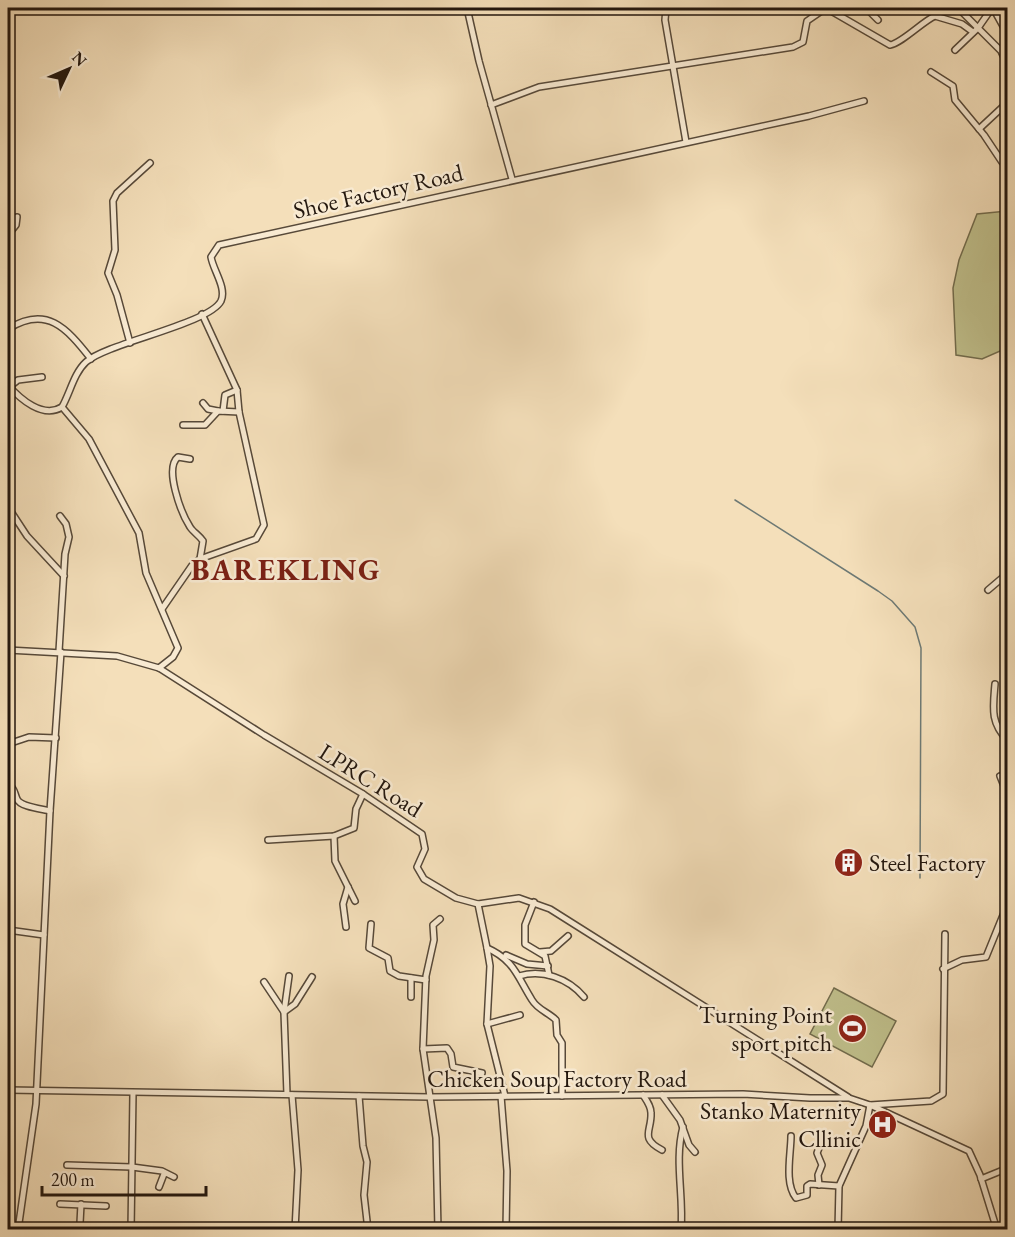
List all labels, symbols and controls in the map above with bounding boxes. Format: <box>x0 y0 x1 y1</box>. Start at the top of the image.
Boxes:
north arrow <box>39 39 99 99</box>
text: N <box>67 47 92 71</box>
street label: Shoe Factory Road <box>290 156 467 226</box>
district label: BAREKLING <box>191 550 381 589</box>
street label: LPRC Road <box>313 736 429 824</box>
building icon: Steel Factory <box>832 846 864 878</box>
place label: Steel Factory <box>869 847 986 878</box>
place label: Turning Point sport pitch <box>699 999 832 1058</box>
sports icon: Turning Point sport pitch <box>837 1012 869 1044</box>
street label: Chicken Soup Factory Road <box>427 1063 688 1094</box>
place label: Stanko Maternity Cllinic <box>700 1095 861 1154</box>
hospital icon: Stanko Maternity Cllinic <box>866 1108 898 1140</box>
scale bar <box>42 1159 206 1197</box>
text: 200 m <box>51 1168 95 1191</box>

